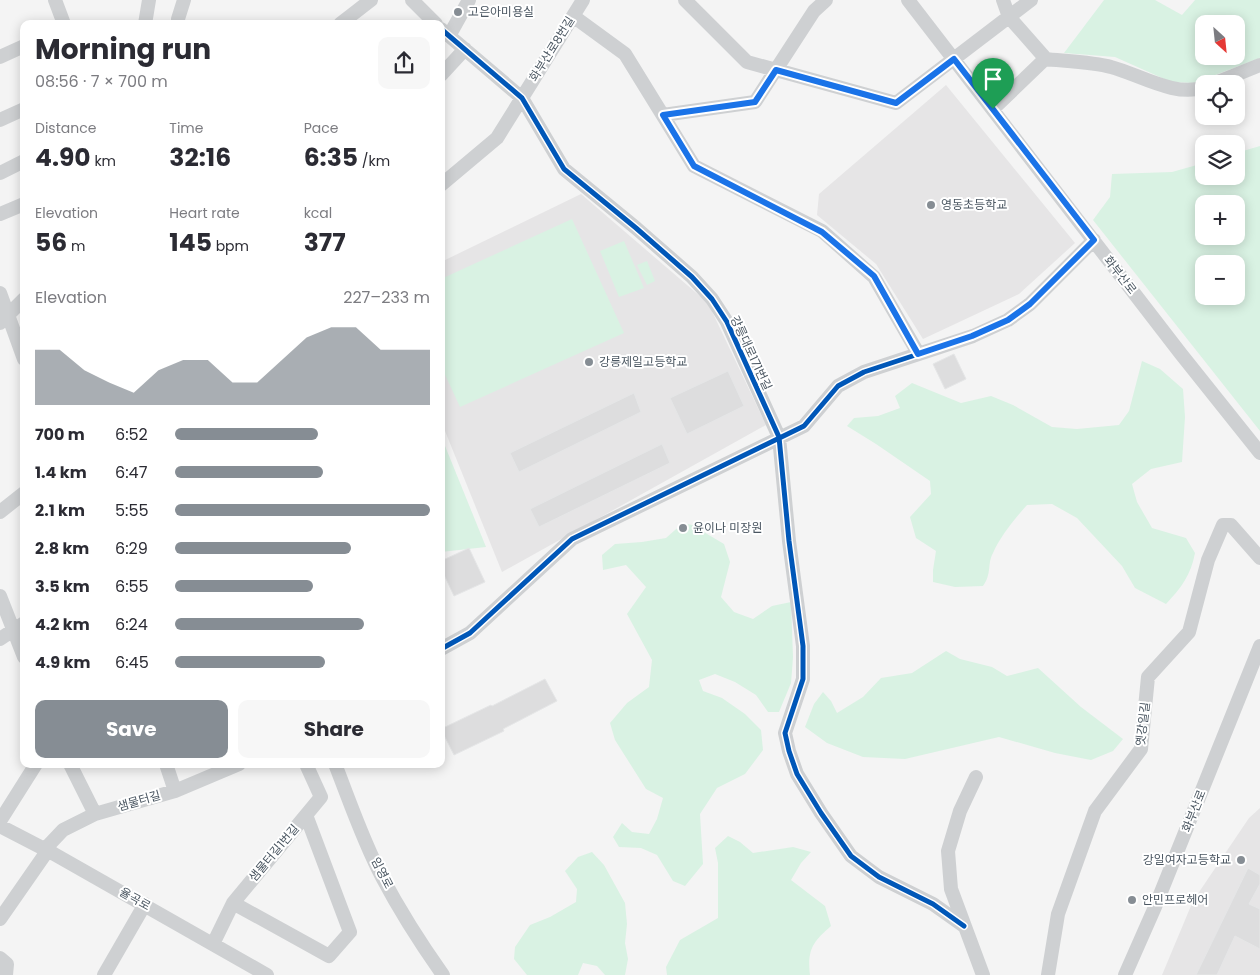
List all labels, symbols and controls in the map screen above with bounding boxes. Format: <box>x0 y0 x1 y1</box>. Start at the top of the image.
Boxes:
place label: 고은아미용실 <box>468 3 534 20</box>
marker: 고은아미용실 <box>452 6 464 18</box>
street label: 화부산로8번길 <box>525 13 578 85</box>
north arrow <box>1195 15 1245 65</box>
map controls <box>1195 15 1245 305</box>
text: Morning run <box>35 30 211 69</box>
button: share <box>378 37 430 89</box>
pin <box>972 58 1014 109</box>
icon: arrive <box>979 65 1007 93</box>
text: 08:56 · 7 × 700 m <box>35 70 168 93</box>
button: locate <box>1195 75 1245 125</box>
text: Distance <box>35 118 96 138</box>
text: Time <box>169 118 203 138</box>
text: Pace <box>304 118 338 138</box>
button: layers <box>1195 135 1245 185</box>
text: 4.90 <box>35 140 91 175</box>
text: 32:16 <box>169 140 231 175</box>
text: 6:35 <box>304 140 358 175</box>
text: km <box>91 151 116 171</box>
text: /km <box>358 151 390 171</box>
button: + <box>1195 195 1245 245</box>
place label: 영동초등학교 <box>941 196 1007 213</box>
marker: 영동초등학교 <box>925 199 937 211</box>
text: Elevation <box>35 203 98 223</box>
text: Heart rate <box>169 203 240 223</box>
text: kcal <box>304 203 332 223</box>
text: 56 <box>35 225 67 260</box>
text: 145 <box>169 225 212 260</box>
text: 377 <box>304 225 346 260</box>
text: m <box>67 236 85 256</box>
text: bpm <box>212 236 249 256</box>
street label: 화부산로 <box>1100 252 1141 297</box>
button: − <box>1195 255 1245 305</box>
text: Elevation <box>35 286 107 309</box>
text: 227–233 m <box>343 286 430 309</box>
street label: 강릉대로171번길 <box>727 313 776 393</box>
place label: 강릉제일고등학교 <box>599 353 687 370</box>
marker: 강릉제일고등학교 <box>583 356 595 368</box>
text: 700 m <box>35 423 85 446</box>
text: 6:52 <box>115 423 148 446</box>
text: 1.4 km <box>35 461 87 484</box>
text: 6:47 <box>115 461 147 484</box>
text: 2.1 km <box>35 499 85 522</box>
text: 5:55 <box>115 499 149 522</box>
place label: 윤이나 미장원 <box>693 519 762 536</box>
marker: 윤이나 미장원 <box>677 522 689 534</box>
text: 2.8 km <box>35 537 89 560</box>
text: 6:29 <box>115 537 148 560</box>
text: 3.5 km <box>35 575 90 598</box>
text: 6:55 <box>115 575 149 598</box>
text: 4.2 km <box>35 613 90 636</box>
text: 6:24 <box>115 613 148 636</box>
text: 4.9 km <box>35 651 90 674</box>
text: 6:45 <box>115 651 149 674</box>
button: Save <box>35 700 228 758</box>
button: Share <box>238 700 430 758</box>
street label: 옛강일길 <box>1131 701 1154 747</box>
street label: 샘물터길 <box>115 786 162 815</box>
street label: 화부산로 <box>1177 787 1210 834</box>
street label: 샘물터길1번길 <box>245 820 303 885</box>
place label: 강일여자고등학교 <box>1143 851 1231 868</box>
street label: 임영로 <box>367 854 398 891</box>
marker: 강일여자고등학교 <box>1235 854 1247 866</box>
street label: 율곡로 <box>117 883 154 914</box>
place label: 안민프로헤어 <box>1142 891 1208 908</box>
marker: 안민프로헤어 <box>1126 894 1138 906</box>

